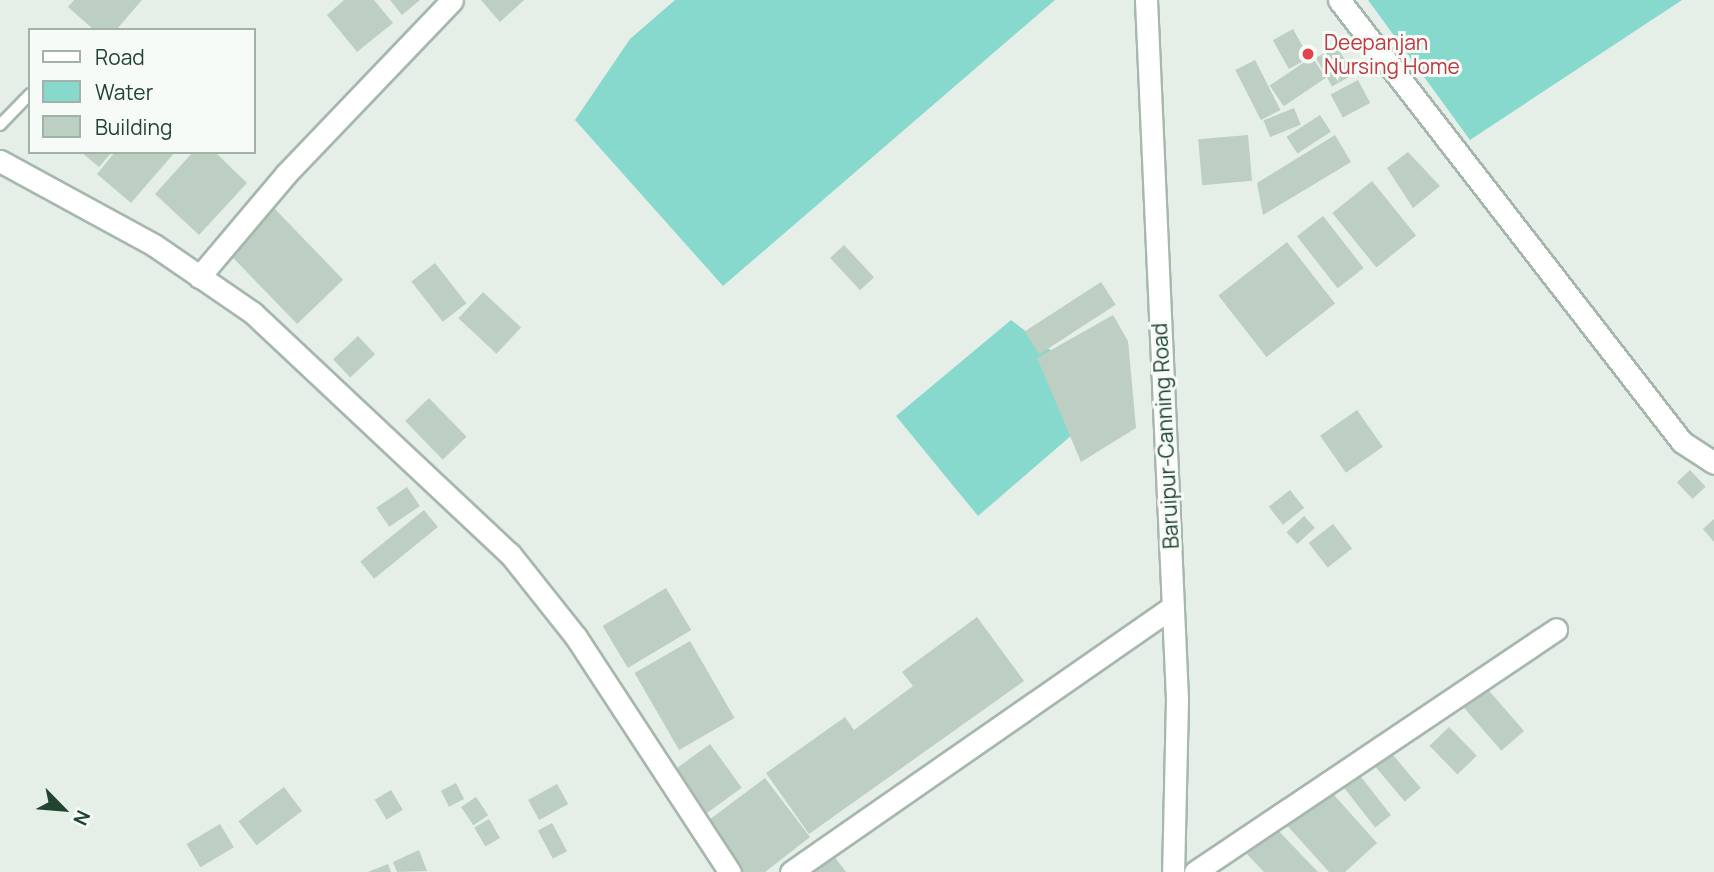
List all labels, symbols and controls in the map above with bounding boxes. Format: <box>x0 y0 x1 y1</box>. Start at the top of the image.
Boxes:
legend <box>28 28 256 154</box>
place label: Deepanjan Nursing Home <box>1324 29 1460 79</box>
text: Road <box>95 43 145 71</box>
marker: Deepanjan Nursing Home <box>1298 44 1318 64</box>
text: Water <box>95 78 153 106</box>
text: Building <box>95 113 172 141</box>
street label: Baruipur-Canning Road <box>1146 322 1184 550</box>
north arrow <box>28 774 98 844</box>
text: N <box>67 806 97 830</box>

